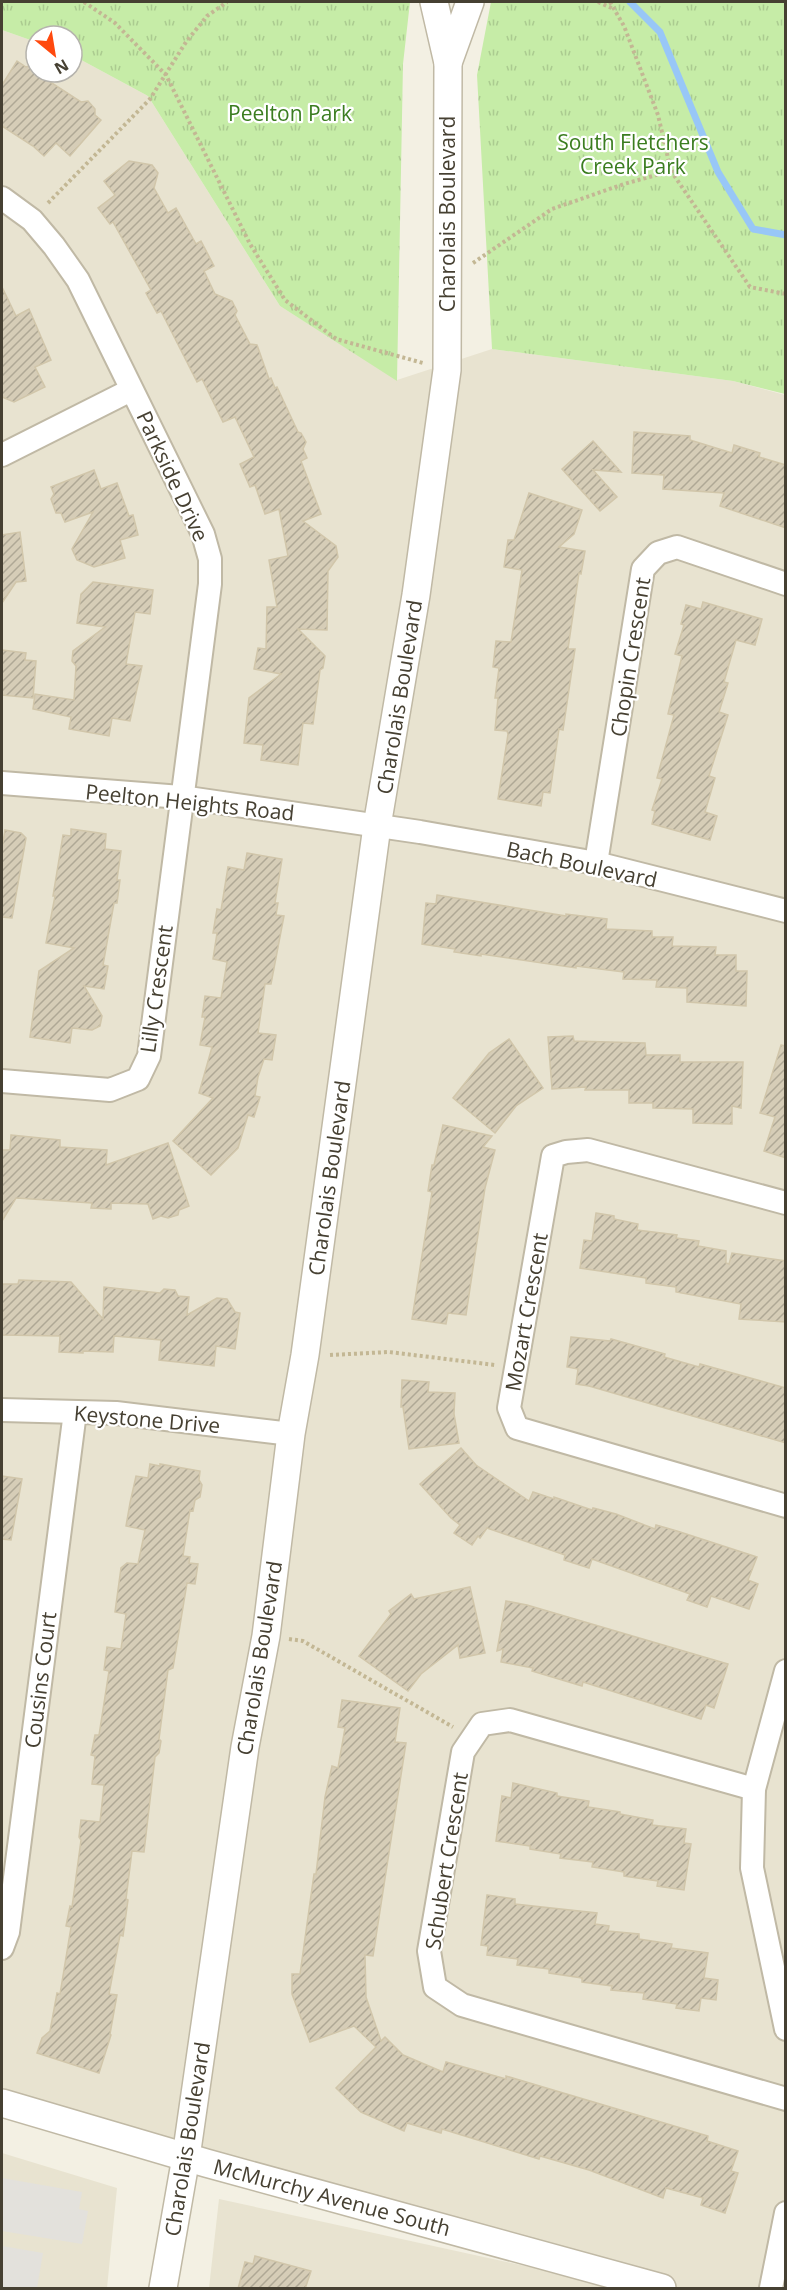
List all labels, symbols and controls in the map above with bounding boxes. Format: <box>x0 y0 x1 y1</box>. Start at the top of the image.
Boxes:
north arrow <box>24 24 84 84</box>
text: N <box>50 54 73 80</box>
park label: Peelton Park <box>228 99 352 127</box>
street label: Charolais Boulevard <box>433 116 461 312</box>
park label: South Fletchers Creek Park <box>557 128 709 180</box>
street label: Parkside Drive <box>131 406 215 546</box>
street label: Chopin Crescent <box>604 575 656 739</box>
street label: Charolais Boulevard <box>370 598 428 796</box>
street label: Peelton Heights Road <box>84 777 296 827</box>
street label: Bach Boulevard <box>504 834 660 894</box>
street label: Lilly Crescent <box>133 923 179 1055</box>
street label: Charolais Boulevard <box>301 1079 357 1277</box>
street label: Mozart Crescent <box>498 1231 554 1393</box>
street label: Keystone Drive <box>73 1399 221 1439</box>
street label: Charolais Boulevard <box>230 1559 288 1757</box>
street label: Cousins Court <box>18 1610 62 1750</box>
street label: Schubert Crescent <box>418 1770 474 1952</box>
street label: Charolais Boulevard <box>158 2040 216 2238</box>
street label: McMurchy Avenue South <box>210 2152 454 2242</box>

